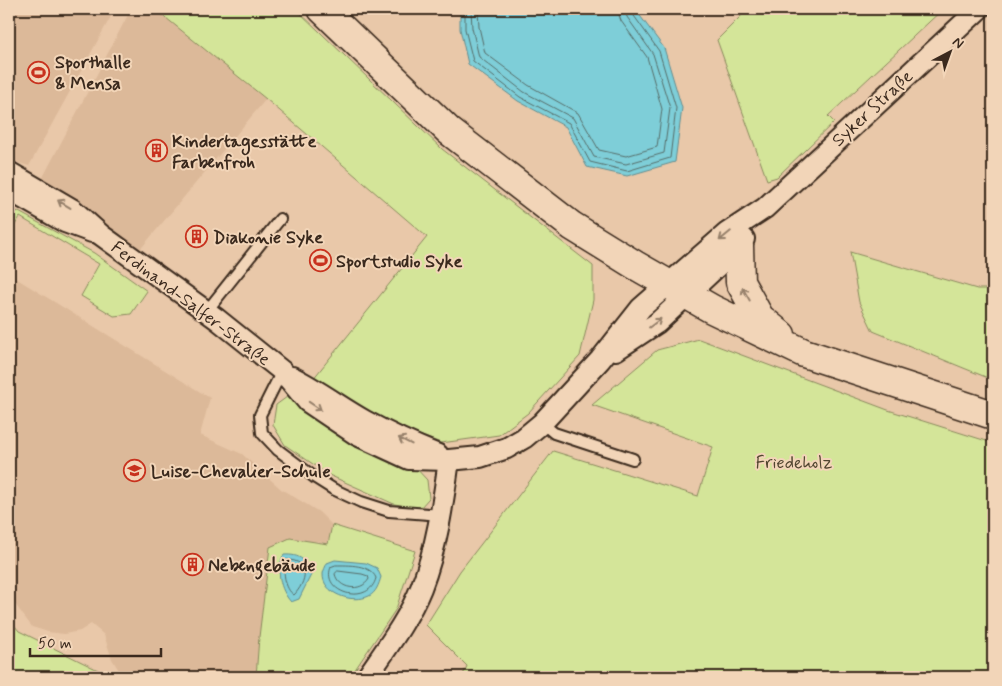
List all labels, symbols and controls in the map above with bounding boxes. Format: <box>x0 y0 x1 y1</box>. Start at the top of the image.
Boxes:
north arrow <box>924 28 974 78</box>
text: N <box>948 33 967 53</box>
place label: Sporthalle & Mensa <box>55 51 131 96</box>
sports icon: Sporthalle & Mensa <box>27 60 51 84</box>
street label: Syker Straße <box>827 65 918 152</box>
place label: Kindertagesstätte Farbenfroh <box>172 130 316 175</box>
building icon: Kindertagesstätte Farbenfroh <box>144 139 168 163</box>
one-way arrow <box>58 198 72 208</box>
building icon: Diakonie Syke <box>185 225 209 249</box>
place label: Diakonie Syke <box>213 226 323 250</box>
one-way arrow <box>719 230 732 241</box>
street label: Ferdinand-Salfer-Straße <box>106 236 275 372</box>
sports icon: Sportstudio Syke <box>308 249 332 273</box>
place label: Sportstudio Syke <box>336 250 462 274</box>
one-way arrow <box>741 287 751 302</box>
one-way arrow <box>648 318 661 329</box>
one-way arrow <box>308 401 322 412</box>
one-way arrow <box>397 436 412 446</box>
park label: Friedeholz <box>755 451 833 475</box>
school or university icon: Luise-Chevalier-Schule <box>123 459 147 483</box>
place label: Luise-Chevalier-Schule <box>151 460 331 484</box>
building icon: Nebengebäude <box>180 553 204 577</box>
place label: Nebengebäude <box>208 554 316 580</box>
scale bar <box>30 626 161 658</box>
text: 50 m <box>38 634 72 654</box>

